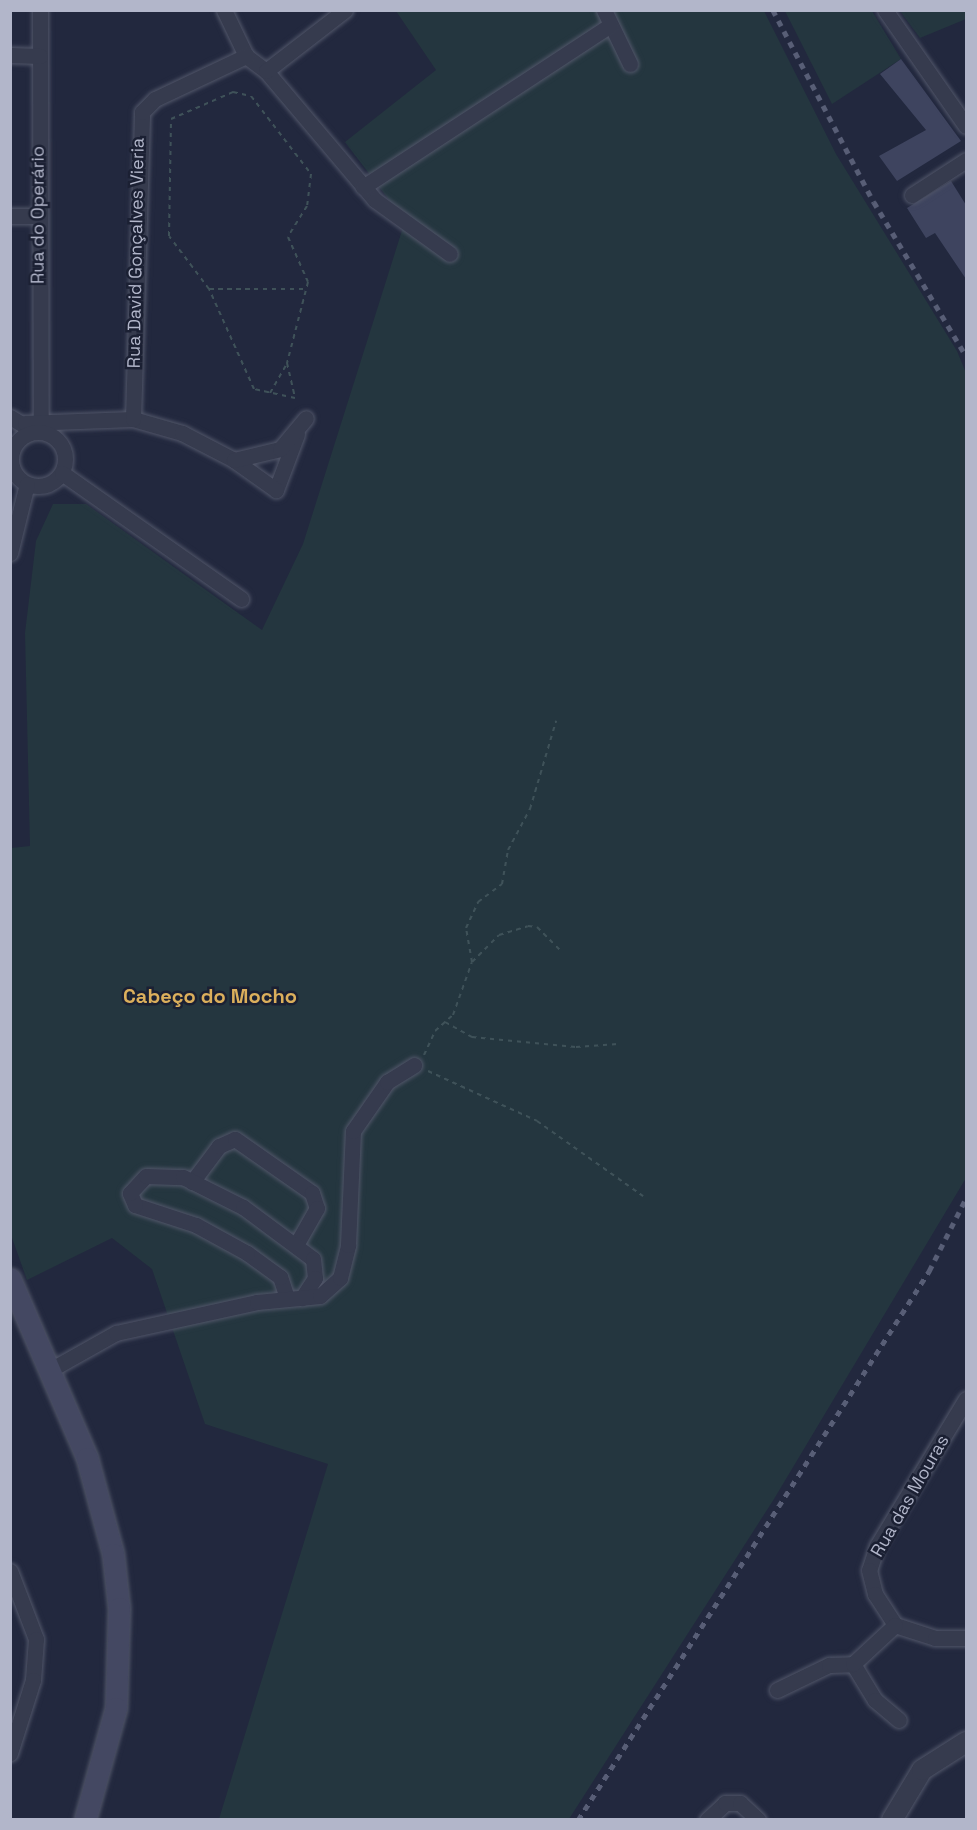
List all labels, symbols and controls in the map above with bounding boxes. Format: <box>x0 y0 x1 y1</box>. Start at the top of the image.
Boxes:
street label: Rua David Gonçalves Vieria <box>123 137 149 369</box>
street label: Rua do Operário <box>27 146 49 284</box>
district label: Cabeço do Mocho <box>123 984 297 1008</box>
street label: Rua das Mouras <box>866 1431 954 1561</box>

